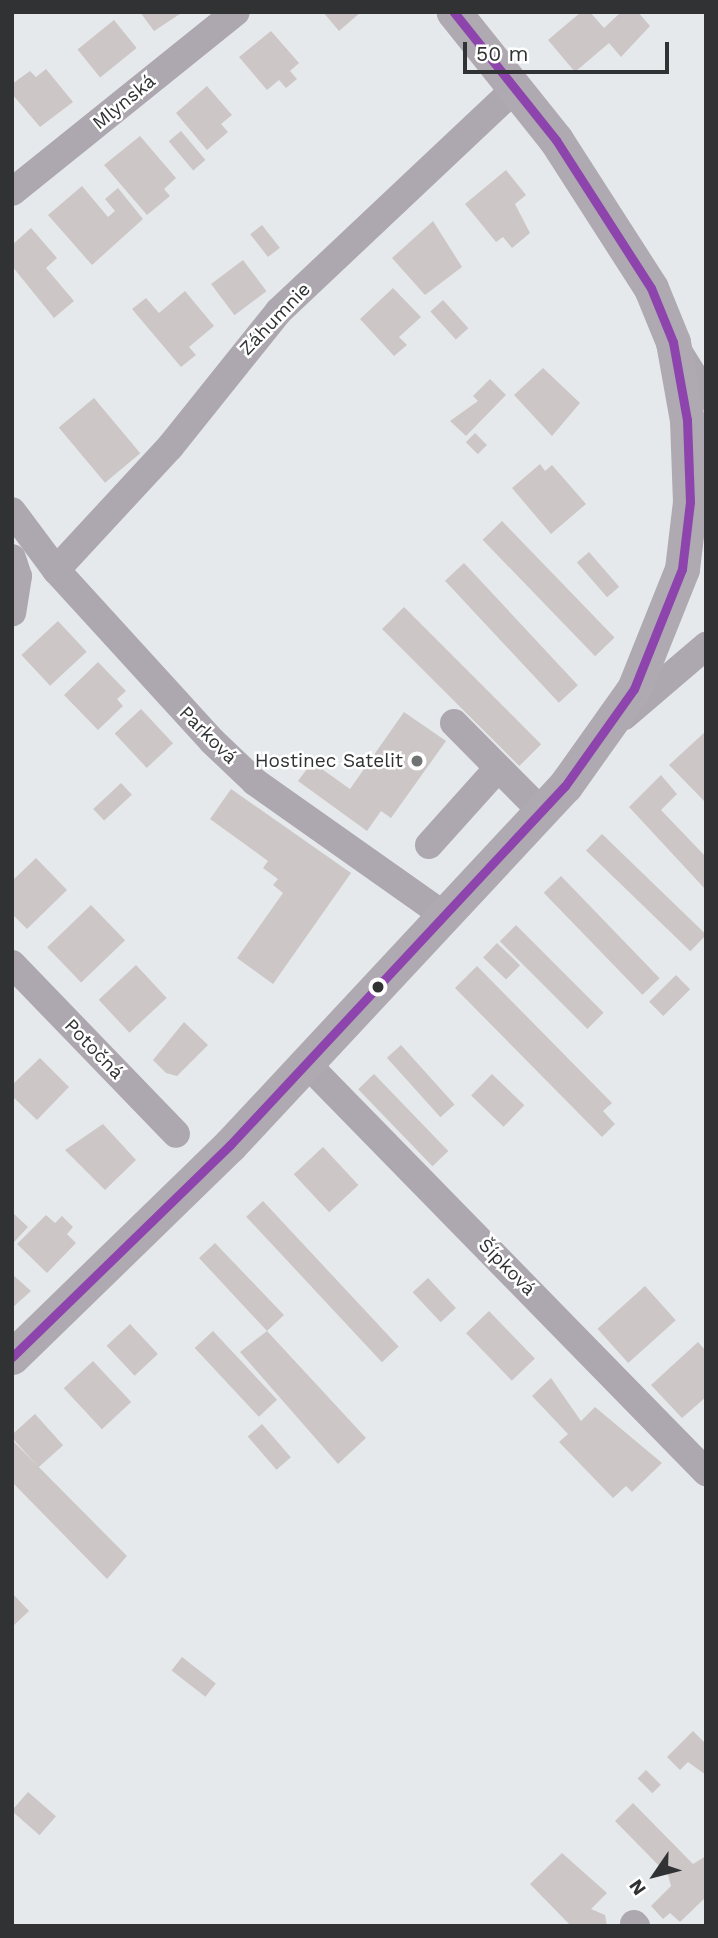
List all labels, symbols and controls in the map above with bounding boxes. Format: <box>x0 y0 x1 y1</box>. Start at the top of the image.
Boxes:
scale bar <box>466 28 672 72</box>
text: 50 m <box>476 41 528 66</box>
street label: Mlynská <box>88 70 160 134</box>
street label: Záhumnie <box>235 278 315 360</box>
street label: Parková <box>174 701 242 769</box>
place label: Hostinec Satelit <box>255 750 403 772</box>
marker: Hostinec Satelit <box>409 753 425 769</box>
unlabelled marker <box>371 980 385 994</box>
street label: Potočná <box>60 1014 128 1084</box>
street label: Šípková <box>474 1234 540 1300</box>
north arrow <box>620 1840 690 1910</box>
text: N <box>624 1875 651 1900</box>

